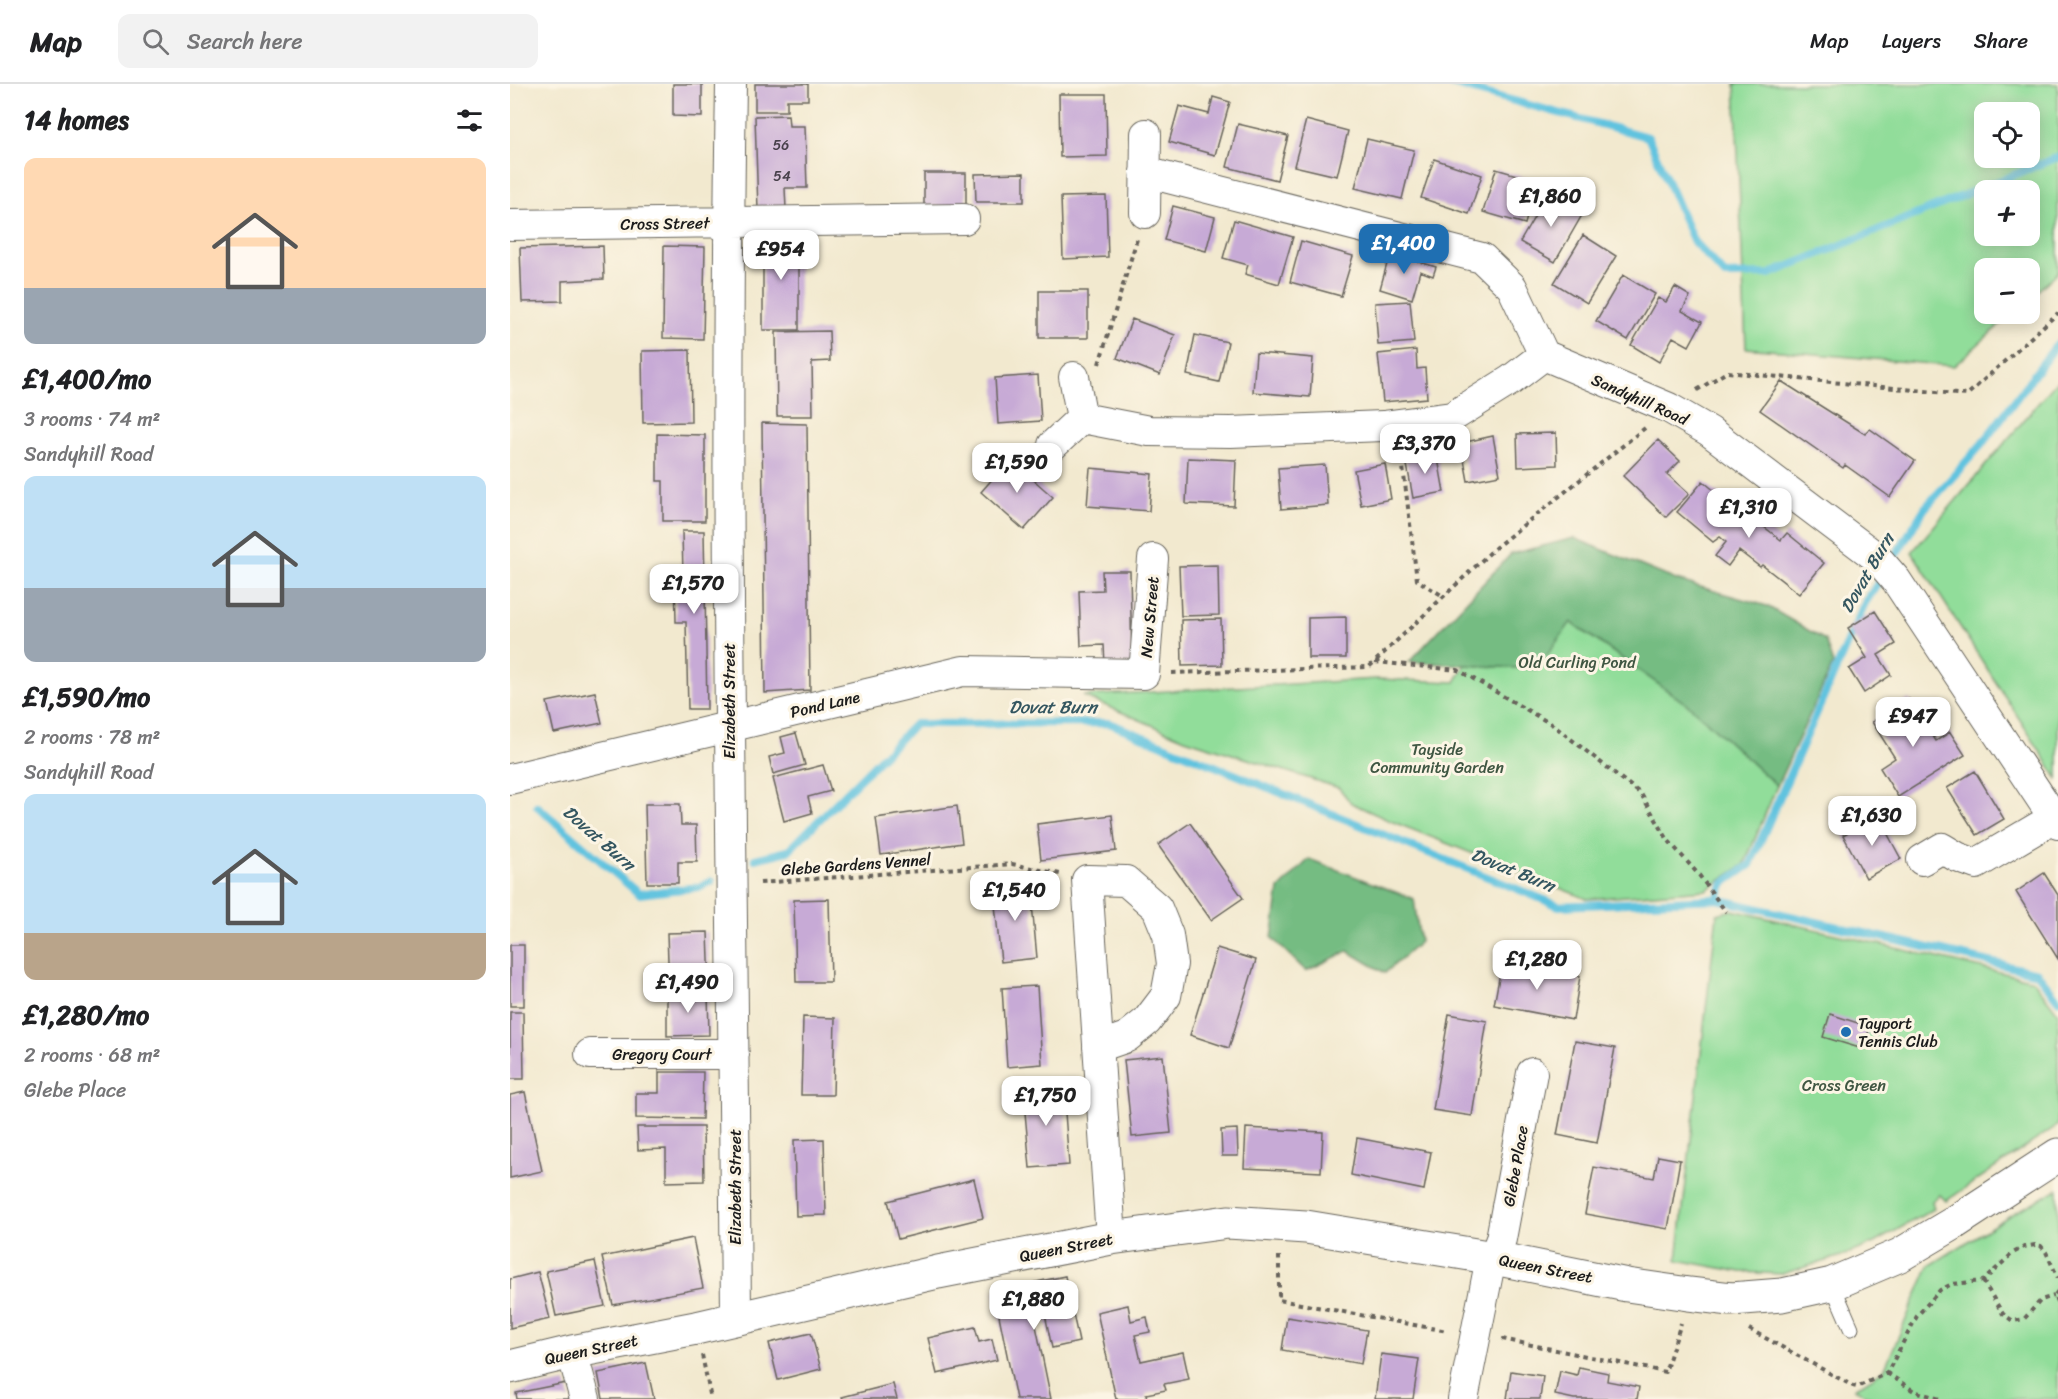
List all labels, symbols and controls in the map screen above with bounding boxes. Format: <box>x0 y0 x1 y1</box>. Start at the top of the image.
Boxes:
search box <box>118 14 538 68</box>
text: Map <box>30 17 82 66</box>
text: Search here <box>187 22 303 61</box>
text: Map <box>1810 22 1849 60</box>
text: Layers <box>1882 22 1941 60</box>
text: Share <box>1974 22 2028 60</box>
icon: search <box>139 25 172 58</box>
text: 14 homes <box>24 97 129 143</box>
map controls <box>1974 102 2040 324</box>
button: locate <box>1974 102 2040 168</box>
icon: filters <box>453 104 486 137</box>
house number: 56 <box>773 133 789 158</box>
house number: 54 <box>773 164 791 189</box>
pin: £1,860 <box>1502 177 1600 228</box>
text: £1,860 <box>1521 179 1581 214</box>
button: + <box>1974 180 2040 246</box>
icon: home <box>201 197 309 305</box>
street label: Cross Street <box>620 208 710 239</box>
pin: £1,400 <box>1355 224 1453 275</box>
text: £1,400 <box>1373 226 1435 261</box>
pin: £954 <box>745 230 817 281</box>
text: £954 <box>757 232 805 267</box>
button: − <box>1974 258 2040 324</box>
text: £1,400/mo <box>24 356 151 402</box>
street label: Sandyhill Road <box>1587 365 1694 434</box>
text: 3 rooms · 74 m² <box>24 402 160 437</box>
pin: £3,370 <box>1376 424 1474 475</box>
text: £3,370 <box>1394 426 1456 461</box>
text: Sandyhill Road <box>24 437 153 472</box>
pin: £1,590 <box>968 443 1066 494</box>
text: £1,590 <box>986 445 1048 480</box>
pin: £1,310 <box>1700 488 1798 539</box>
text: £1,310 <box>1721 490 1777 525</box>
icon: home <box>201 515 309 623</box>
water label: Dovat Burn <box>1831 525 1904 619</box>
pin: £1,570 <box>645 564 743 615</box>
text: £1,570 <box>664 566 724 601</box>
street label: New Street <box>1132 575 1167 659</box>
street label: Elizabeth Street <box>715 643 744 759</box>
park label: Old Curling Pond <box>1518 648 1637 677</box>
text: £1,590/mo <box>24 674 150 720</box>
street label: Pond Lane <box>787 682 863 727</box>
water label: Dovat Burn <box>1009 691 1099 723</box>
pin: £947 <box>1877 697 1949 748</box>
text: £947 <box>1890 699 1936 734</box>
text: 2 rooms · 78 m² <box>24 720 160 755</box>
park label: Tayside Community Garden <box>1370 735 1504 782</box>
text: Sandyhill Road <box>24 755 153 790</box>
pin: £1,630 <box>1823 796 1921 847</box>
water label: Dovat Burn <box>555 797 644 880</box>
text: £1,630 <box>1842 798 1902 833</box>
icon: home <box>201 833 309 941</box>
water label: Dovat Burn <box>1466 839 1562 902</box>
street label: Glebe Gardens Vennel <box>780 845 932 884</box>
pin: £1,540 <box>966 871 1064 922</box>
text: £1,540 <box>984 873 1046 908</box>
pin: £1,280 <box>1488 940 1586 991</box>
text: £1,280 <box>1507 942 1567 977</box>
pin: £1,490 <box>639 963 737 1014</box>
text: £1,490 <box>657 965 719 1000</box>
text: £1,280/mo <box>24 992 149 1038</box>
place label: Tayport Tennis Club <box>1858 1009 1938 1056</box>
marker: Tayport Tennis Club <box>1839 1025 1853 1039</box>
text: 2 rooms · 68 m² <box>24 1038 160 1073</box>
street label: Gregory Court <box>612 1040 712 1069</box>
park label: Cross Green <box>1802 1071 1886 1100</box>
text: Glebe Place <box>24 1073 126 1108</box>
pin: £1,750 <box>997 1076 1095 1127</box>
text: £1,750 <box>1016 1078 1076 1113</box>
street label: Glebe Place <box>1494 1123 1537 1209</box>
street label: Elizabeth Street <box>721 1129 750 1245</box>
street label: Queen Street <box>1017 1224 1115 1271</box>
street label: Queen Street <box>1497 1245 1595 1292</box>
pin: £1,880 <box>985 1280 1083 1331</box>
text: £1,880 <box>1003 1282 1065 1317</box>
street label: Queen Street <box>542 1325 640 1374</box>

